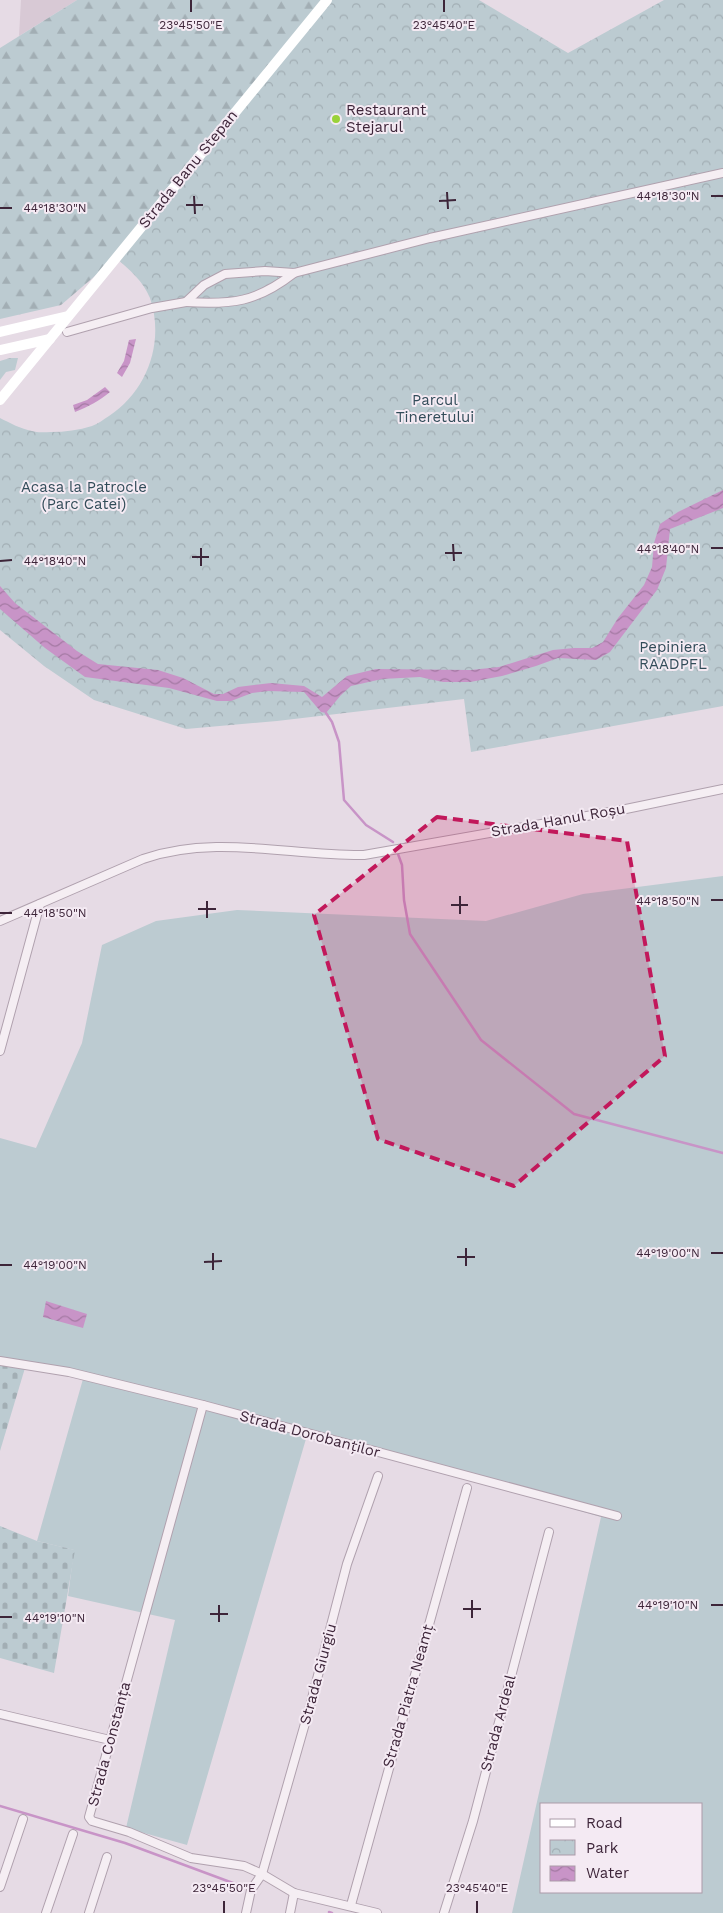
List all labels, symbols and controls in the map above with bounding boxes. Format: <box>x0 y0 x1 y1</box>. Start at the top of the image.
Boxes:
text: 23°45'50"E <box>159 18 223 32</box>
text: 23°45'40"E <box>413 18 476 32</box>
place label: Restaurant Stejarul <box>346 101 427 136</box>
street label: Strada Banu Stepan <box>135 106 241 232</box>
marker: Restaurant Stejarul <box>330 113 342 125</box>
text: 44°18'30"N <box>636 189 700 203</box>
text: 44°18'30"N <box>23 201 87 215</box>
park label: Parcul Tineretului <box>396 391 474 426</box>
park label: Acasa la Patrocle (Parc Catei) <box>21 478 147 513</box>
text: 44°18'40"N <box>637 542 699 556</box>
text: 44°18'40"N <box>24 554 86 568</box>
park label: Pepiniera RAADPFL <box>639 638 707 673</box>
street label: Strada Hanul Roșu <box>489 799 627 841</box>
text: 44°18'50"N <box>636 894 700 908</box>
text: 44°18'50"N <box>23 906 87 920</box>
text: 44°19'00"N <box>636 1246 700 1260</box>
text: 44°19'00"N <box>23 1258 87 1272</box>
street label: Strada Dorobanților <box>238 1407 382 1461</box>
text: 44°19'10"N <box>638 1598 698 1612</box>
text: 44°19'10"N <box>25 1611 85 1625</box>
street label: Strada Giurgiu <box>296 1621 340 1727</box>
street label: Strada Piatra Neamț <box>379 1622 437 1770</box>
street label: Strada Ardeal <box>476 1672 520 1773</box>
street label: Strada Constanța <box>84 1679 134 1808</box>
legend <box>540 1803 703 1893</box>
text: Road <box>586 1814 623 1832</box>
text: Park <box>586 1839 619 1857</box>
text: Water <box>586 1864 629 1882</box>
text: 23°45'50"E <box>192 1881 256 1895</box>
text: 23°45'40"E <box>446 1881 509 1895</box>

